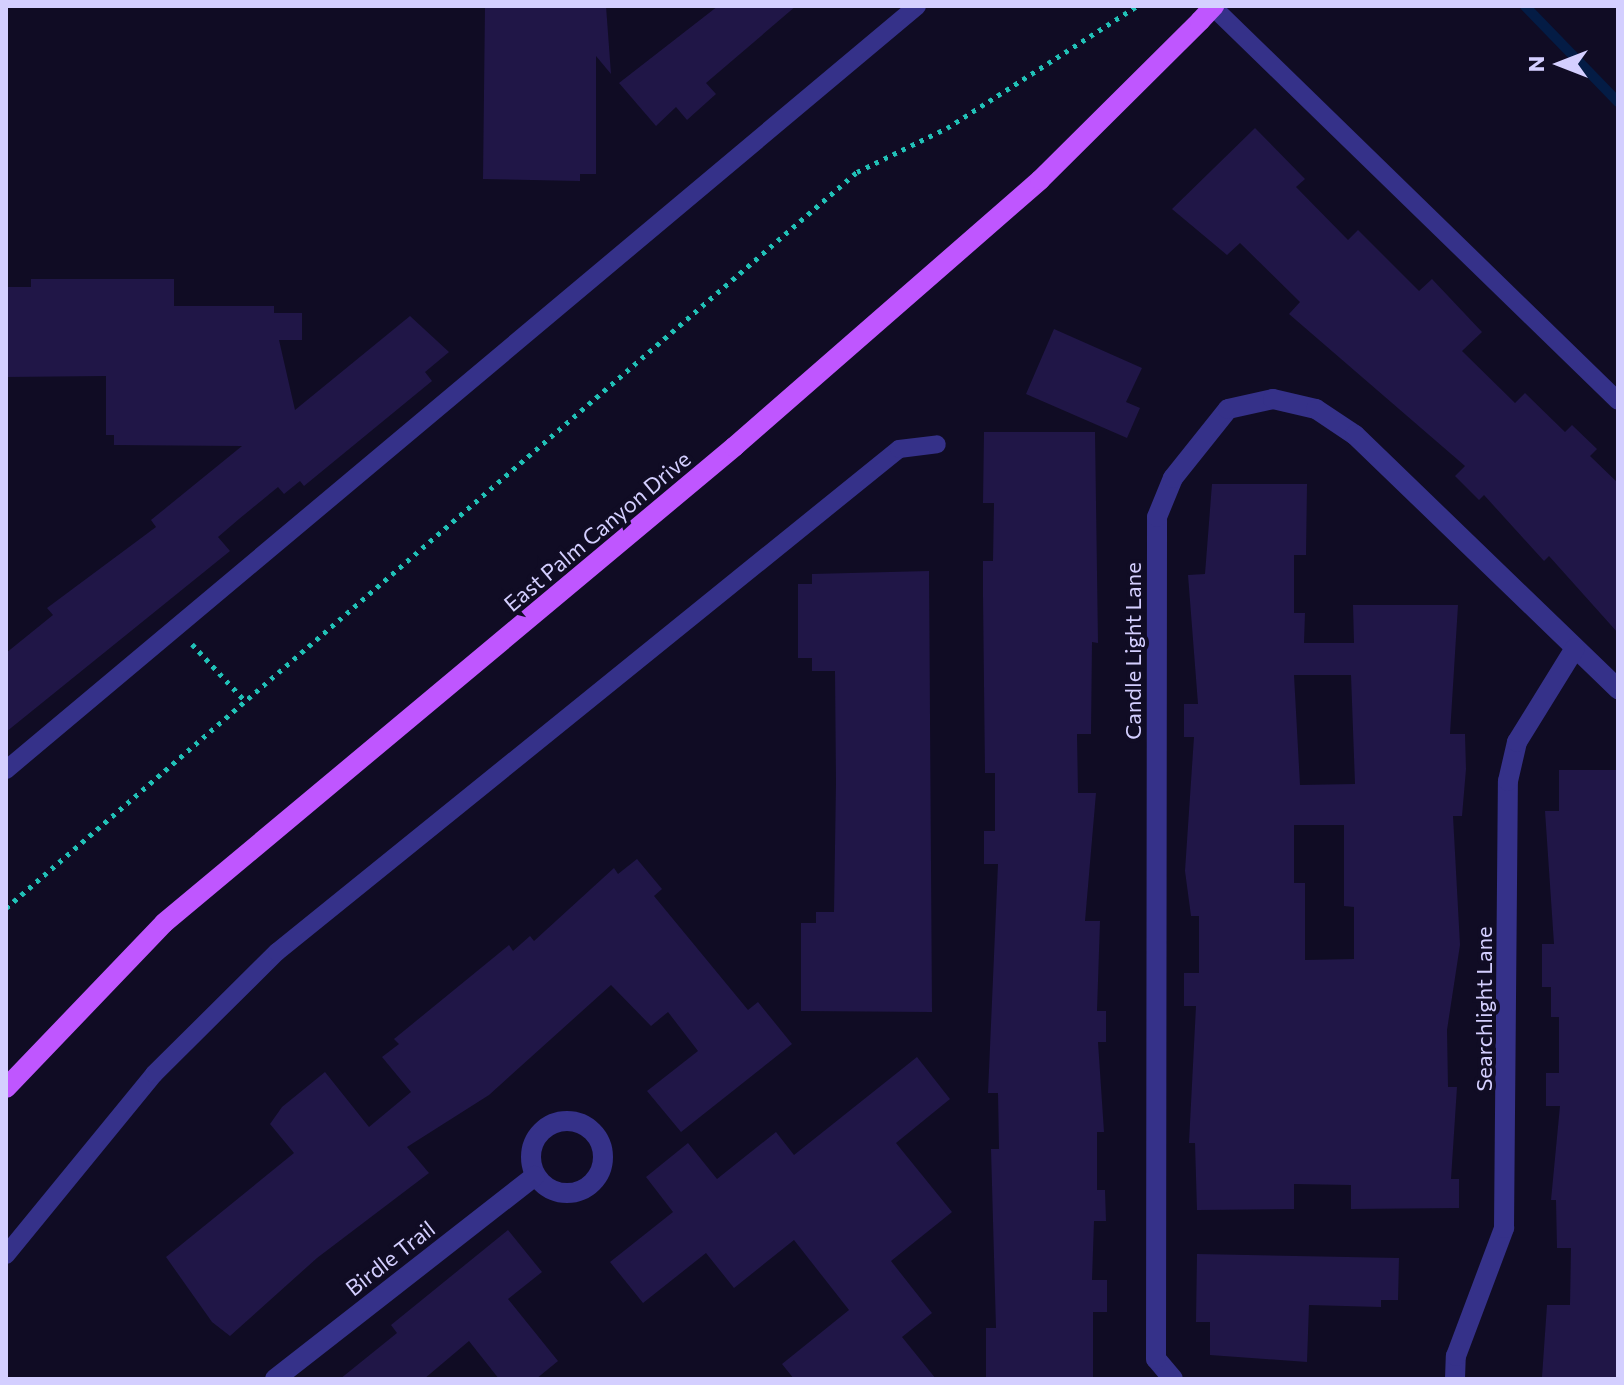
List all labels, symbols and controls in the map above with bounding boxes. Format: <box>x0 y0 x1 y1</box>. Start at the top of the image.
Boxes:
north arrow <box>1520 24 1600 104</box>
text: N <box>1522 56 1549 72</box>
street label: East Palm Canyon Drive <box>498 445 696 617</box>
street label: Candle Light Lane <box>1120 562 1146 740</box>
street label: Searchlight Lane <box>1471 926 1497 1092</box>
street label: Birdle Trail <box>340 1215 440 1301</box>

